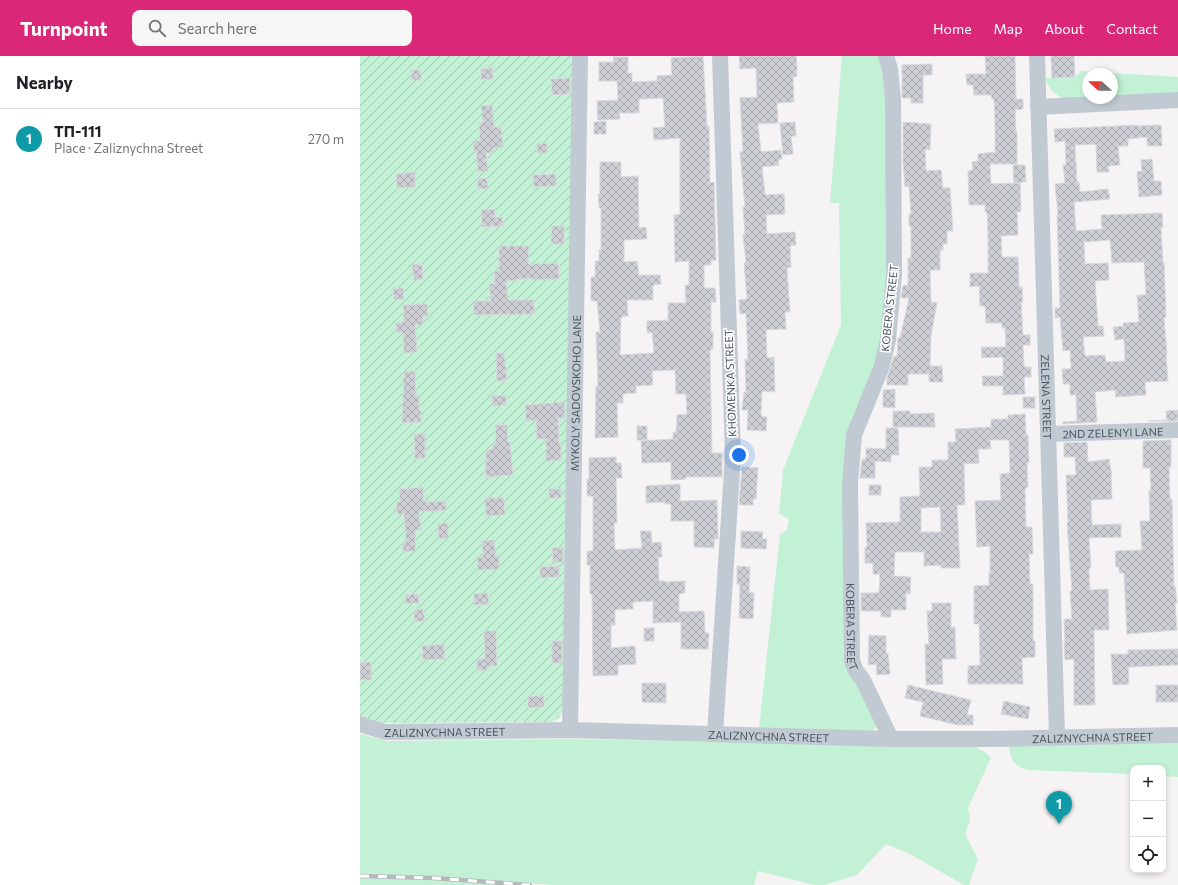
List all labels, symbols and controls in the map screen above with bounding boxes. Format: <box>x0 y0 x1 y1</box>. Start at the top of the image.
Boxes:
search box <box>132 10 412 46</box>
text: Turnpoint <box>20 17 108 40</box>
icon: search <box>146 17 168 39</box>
text: Search here <box>178 19 257 37</box>
text: Home <box>933 20 972 37</box>
text: Map <box>994 20 1022 37</box>
text: About <box>1044 20 1084 37</box>
text: Contact <box>1106 20 1158 37</box>
north arrow <box>1082 68 1118 104</box>
text: Nearby <box>16 72 73 93</box>
text: ТП-111 <box>54 122 102 140</box>
text: 1 <box>26 131 32 147</box>
text: 270 m <box>308 131 344 147</box>
text: Place · Zaliznychna Street <box>54 140 203 156</box>
street label: KOBERA STREET <box>878 264 900 352</box>
street label: MYKOLY SADOVSKOHO LANE <box>567 315 583 471</box>
street label: KHOMENKA STREET <box>722 329 738 437</box>
street label: ZELENA STREET <box>1039 354 1055 440</box>
street label: 2ND ZELENYI LANE <box>1062 424 1164 440</box>
your location <box>729 445 749 465</box>
street label: KOBERA STREET <box>845 583 862 672</box>
street label: ZALIZNYCHNA STREET <box>384 724 506 739</box>
street label: ZALIZNYCHNA STREET <box>708 727 830 744</box>
street label: ZALIZNYCHNA STREET <box>1032 729 1153 745</box>
map controls <box>1130 765 1166 873</box>
button: + <box>1130 765 1166 801</box>
pin: 1 <box>1046 791 1072 824</box>
button: − <box>1130 801 1166 837</box>
button: locate <box>1130 837 1166 873</box>

